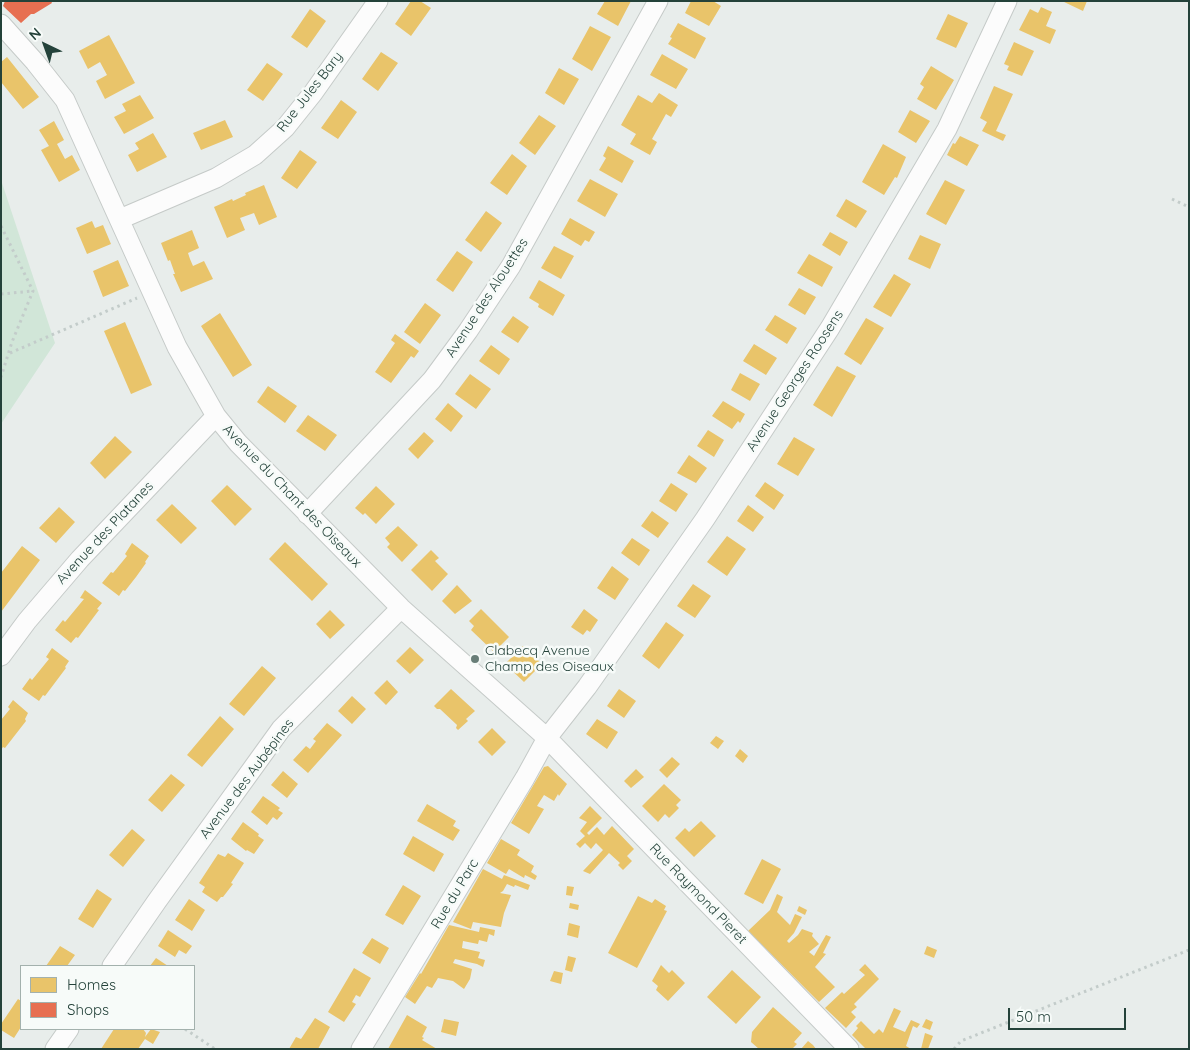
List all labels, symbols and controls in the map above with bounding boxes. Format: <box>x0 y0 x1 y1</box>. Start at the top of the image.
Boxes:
north arrow <box>20 20 70 70</box>
text: N <box>25 24 45 44</box>
street label: Rue Jules Bary <box>273 49 347 135</box>
street label: Avenue des Alouettes <box>442 235 532 361</box>
street label: Avenue Georges Roosens <box>743 307 847 455</box>
street label: Avenue du Chant des Oiseaux <box>219 421 365 571</box>
street label: Avenue des Platanes <box>53 478 157 588</box>
place label: Clabecq Avenue Champ des Oiseaux <box>485 643 614 676</box>
marker: Clabecq Avenue Champ des Oiseaux <box>469 653 481 665</box>
street label: Avenue des Aubépines <box>196 716 298 842</box>
street label: Rue Raymond Pieret <box>646 840 750 948</box>
street label: Rue du Parc <box>428 856 482 932</box>
legend <box>20 965 195 1030</box>
text: Homes <box>67 975 116 994</box>
scale bar <box>1010 998 1128 1030</box>
text: Shops <box>67 1000 109 1019</box>
text: 50 m <box>1016 1007 1051 1026</box>

